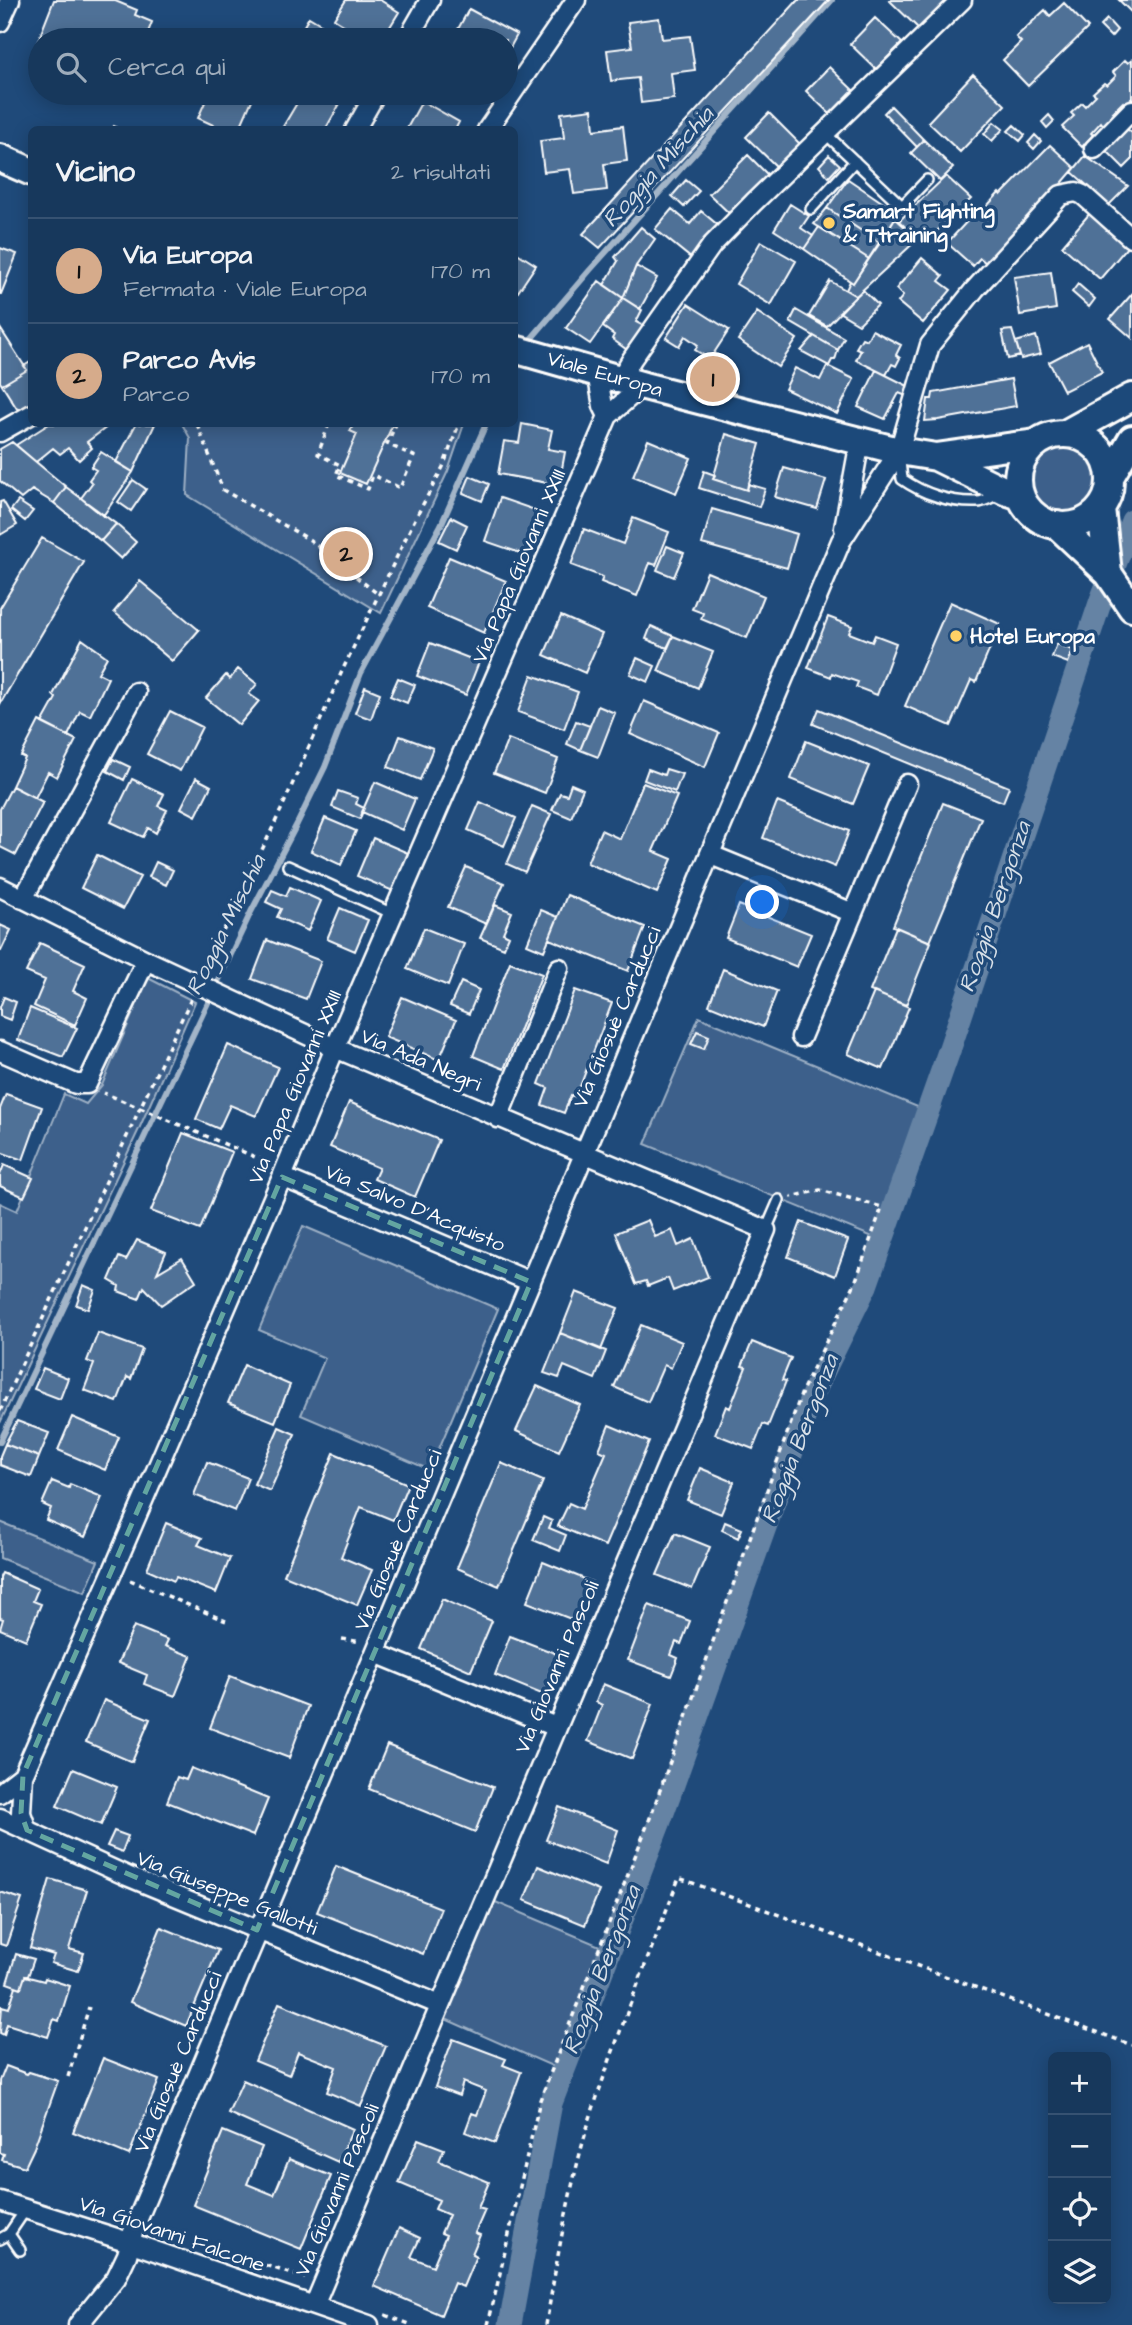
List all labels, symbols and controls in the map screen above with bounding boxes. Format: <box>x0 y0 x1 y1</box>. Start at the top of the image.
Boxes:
search box <box>28 28 518 105</box>
icon: search <box>52 48 90 86</box>
text: Cerca qui <box>108 49 225 85</box>
water label: Roggia Mischia <box>595 99 723 235</box>
text: Vicino <box>56 151 135 193</box>
text: 2 risultati <box>391 156 490 188</box>
place label: Samart Fighting & Ttraining <box>842 197 995 252</box>
marker: Samart Fighting & Ttraining <box>821 215 837 231</box>
text: Via Europa <box>123 237 252 273</box>
text: 1 <box>78 255 80 287</box>
text: 170 m <box>431 255 490 287</box>
text: Fermata · Viale Europa <box>123 273 367 305</box>
text: Parco Avis <box>123 342 256 378</box>
street label: Viale Europa <box>544 344 666 405</box>
pin: 1 <box>690 353 736 405</box>
text: 2 <box>72 360 86 392</box>
text: 170 m <box>431 360 490 392</box>
text: Parco <box>123 378 190 410</box>
street label: Via Papa Giovanni XXIII <box>465 464 574 668</box>
pin: 2 <box>323 528 369 580</box>
place label: Hotel Europa <box>970 622 1095 652</box>
marker: Hotel Europa <box>948 628 964 644</box>
water label: Roggia Bergonza <box>951 816 1041 997</box>
water label: Roggia Mischia <box>178 848 275 1001</box>
your location <box>745 885 779 919</box>
street label: Via Giosuè Carducci <box>566 922 668 1112</box>
street label: Via Papa Giovanni XXIII <box>241 985 350 1189</box>
street label: Via Ada Negri <box>355 1021 486 1100</box>
street label: Via Salvo D'Acquisto <box>320 1157 510 1259</box>
water label: Roggia Bergonza <box>753 1349 848 1528</box>
street label: Via Giosuè Carducci <box>347 1445 449 1635</box>
street label: Via Giovanni Pascoli <box>507 1576 607 1758</box>
street label: Via Giuseppe Gallotti <box>132 1843 322 1943</box>
water label: Roggia Bergonza <box>555 1880 650 2059</box>
street label: Via Giosuè Carducci <box>127 1967 229 2157</box>
map controls <box>1048 2052 1111 2304</box>
button: + <box>1048 2052 1111 2115</box>
street label: Via Giovanni Pascoli <box>287 2099 387 2281</box>
button: − <box>1048 2115 1111 2178</box>
button: locate <box>1048 2178 1111 2241</box>
street label: Via Giovanni Falcone <box>75 2189 269 2279</box>
button: layers <box>1048 2241 1111 2304</box>

